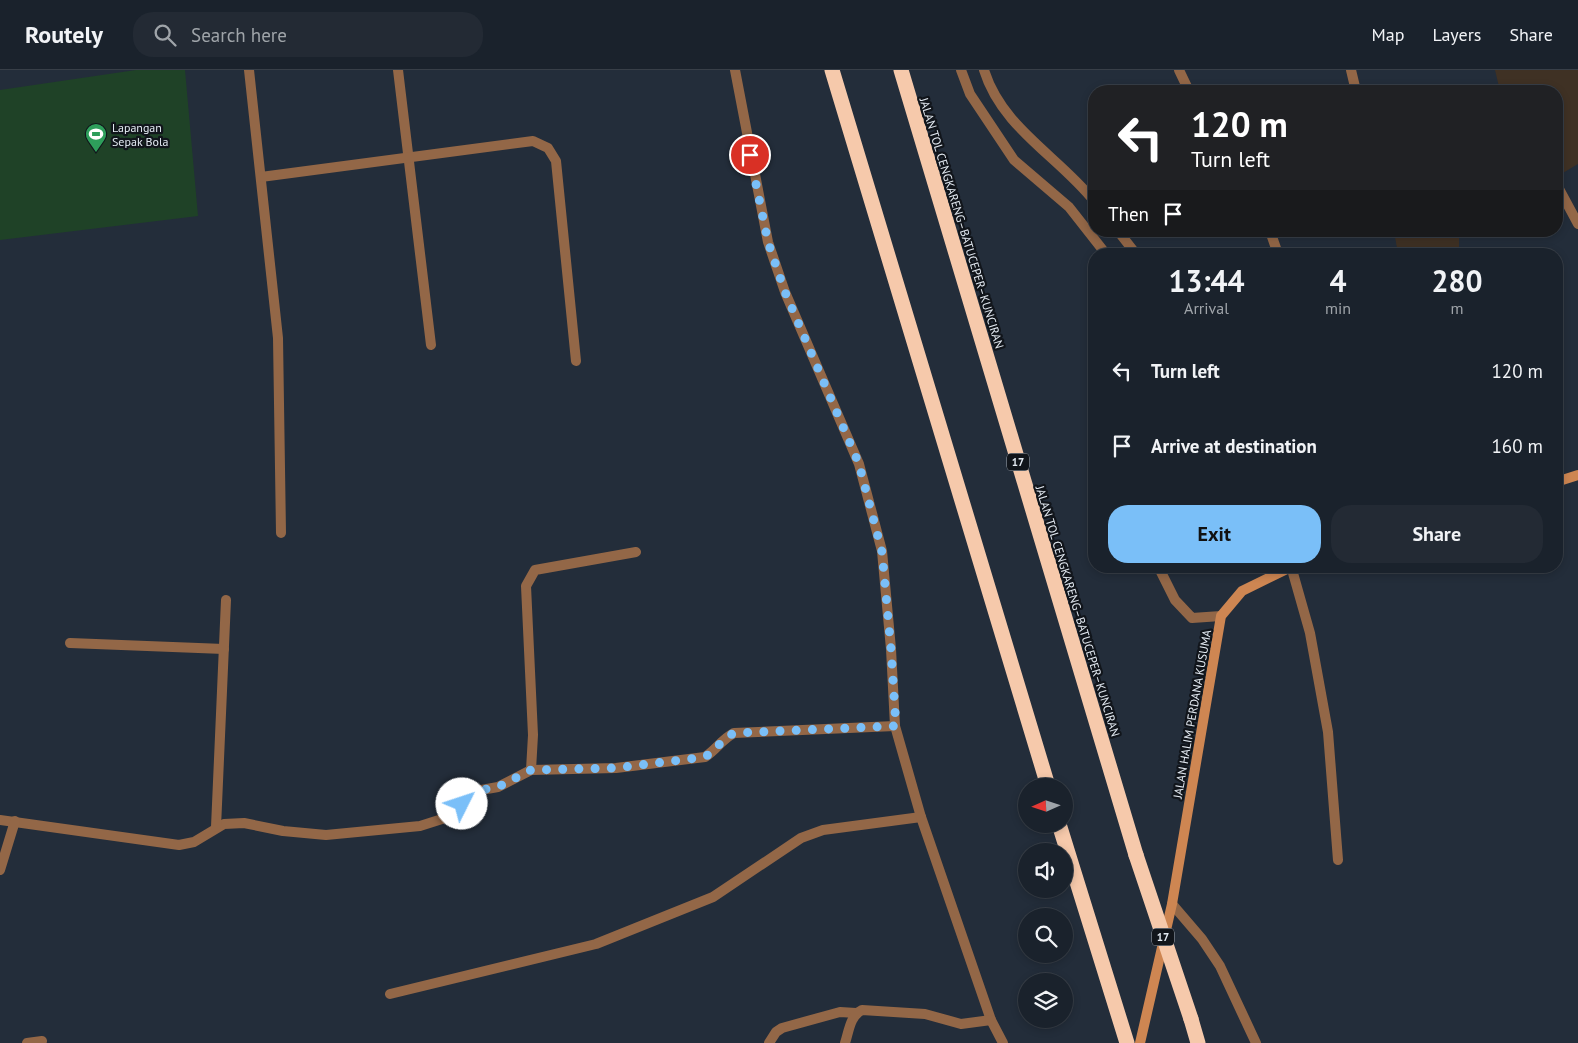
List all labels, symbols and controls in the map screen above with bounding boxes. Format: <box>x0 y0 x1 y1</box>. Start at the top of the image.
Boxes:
search box <box>133 12 483 57</box>
text: Routely <box>25 19 103 50</box>
icon: search <box>151 21 179 49</box>
text: Search here <box>191 23 287 47</box>
text: Map <box>1372 23 1404 46</box>
text: Layers <box>1432 23 1481 46</box>
text: Share <box>1509 23 1553 46</box>
street label: JALAN TOL CENGKARENG–BATUCEPER–KUNCIRAN <box>916 95 1007 350</box>
text: 120 m <box>1191 101 1288 147</box>
icon: left <box>1108 105 1173 170</box>
place label: Lapangan Sepak Bola <box>112 120 168 149</box>
sports icon: Lapangan Sepak Bola <box>84 122 108 153</box>
pin <box>729 134 771 176</box>
icon: arrive <box>736 141 764 169</box>
text: Turn left <box>1191 145 1270 173</box>
icon: arrive <box>1159 200 1187 228</box>
text: Then <box>1108 202 1149 226</box>
text: 13:44 <box>1168 261 1245 300</box>
text: 4 <box>1330 261 1347 300</box>
text: 280 <box>1431 261 1483 300</box>
text: Arrival <box>1184 298 1229 318</box>
text: min <box>1325 298 1351 318</box>
text: m <box>1451 298 1464 318</box>
icon: left <box>1108 357 1136 385</box>
text: Turn left <box>1151 359 1220 383</box>
text: 120 m <box>1491 359 1543 383</box>
icon: arrive <box>1108 432 1136 460</box>
text: Arrive at destination <box>1151 434 1317 458</box>
text: 160 m <box>1491 434 1543 458</box>
road number: 17 <box>1007 454 1029 471</box>
street label: JALAN TOL CENGKARENG–BATUCEPER–KUNCIRAN <box>1032 483 1123 738</box>
button: Exit <box>1108 505 1321 563</box>
button: Share <box>1331 505 1543 563</box>
street label: JALAN HALIM PERDANA KUSUMA <box>1170 628 1214 801</box>
position arrow <box>435 777 487 829</box>
north arrow <box>1018 778 1072 832</box>
map controls <box>1018 778 1073 1028</box>
button: sound <box>1018 843 1073 898</box>
button: search <box>1018 908 1073 963</box>
road number: 17 <box>1152 929 1174 946</box>
button: layers <box>1018 973 1073 1028</box>

